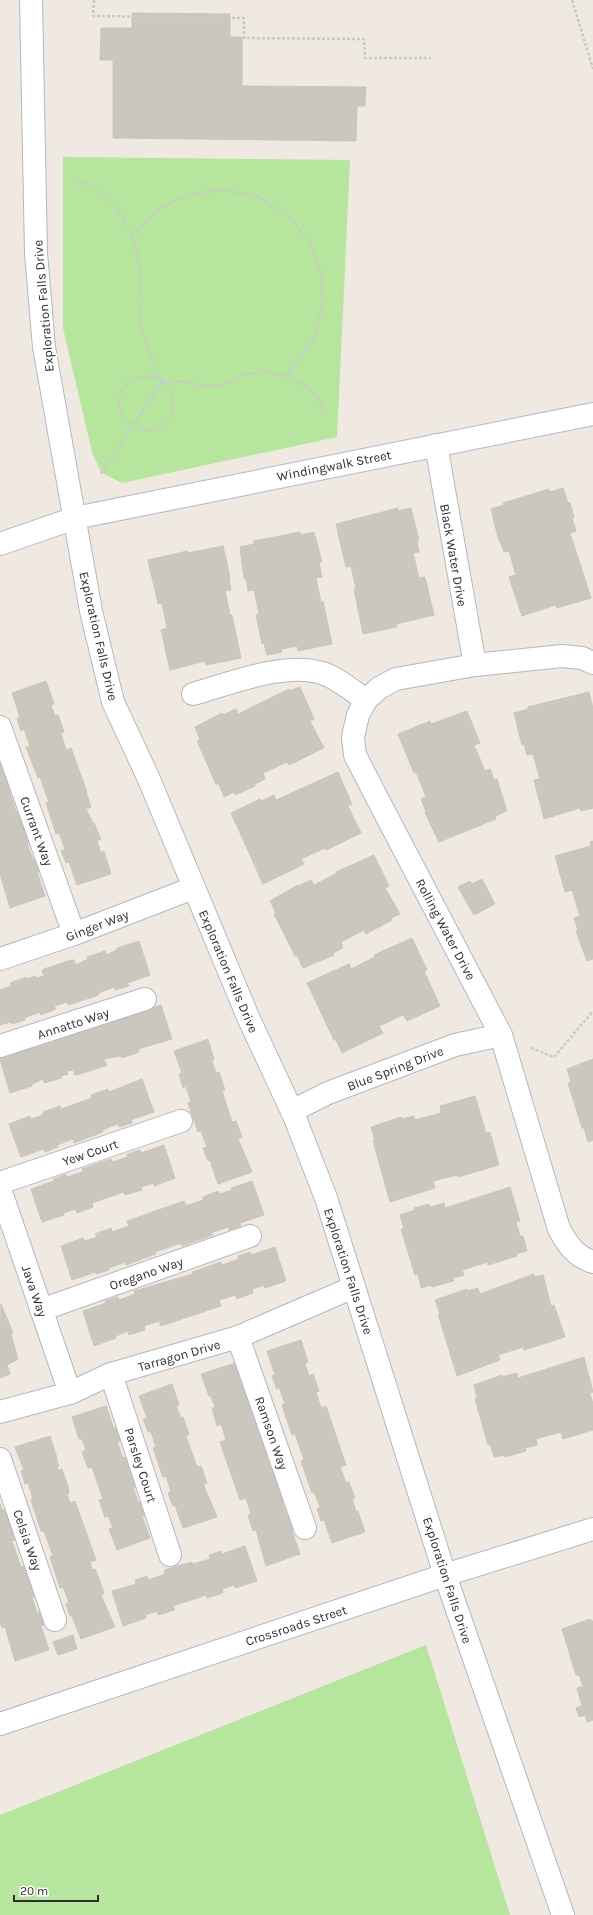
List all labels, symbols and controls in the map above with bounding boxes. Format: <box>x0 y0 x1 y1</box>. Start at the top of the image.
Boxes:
street label: Exploration Falls Drive <box>30 239 57 372</box>
street label: Windingwalk Street <box>276 447 393 484</box>
street label: Black Water Drive <box>437 503 470 608</box>
street label: Exploration Falls Drive <box>76 570 121 703</box>
street label: Currant Way <box>17 794 56 868</box>
street label: Rolling Water Drive <box>413 876 479 983</box>
street label: Ginger Way <box>64 907 131 944</box>
street label: Exploration Falls Drive <box>196 907 261 1035</box>
street label: Annatto Way <box>35 1005 111 1042</box>
street label: Blue Spring Drive <box>345 1043 446 1094</box>
street label: Yew Court <box>60 1136 120 1169</box>
street label: Exploration Falls Drive <box>321 1206 376 1337</box>
street label: Oregano Way <box>107 1254 185 1293</box>
street label: Java Way <box>19 1263 50 1319</box>
street label: Tarragon Drive <box>136 1336 222 1374</box>
street label: Ramson Way <box>252 1395 291 1472</box>
street label: Parsley Court <box>121 1426 160 1505</box>
street label: Celsia Way <box>10 1508 45 1573</box>
street label: Exploration Falls Drive <box>420 1515 475 1646</box>
street label: Crossroads Street <box>244 1602 349 1649</box>
scale bar <box>14 1877 98 1903</box>
text: 20 m <box>20 1884 48 1898</box>

